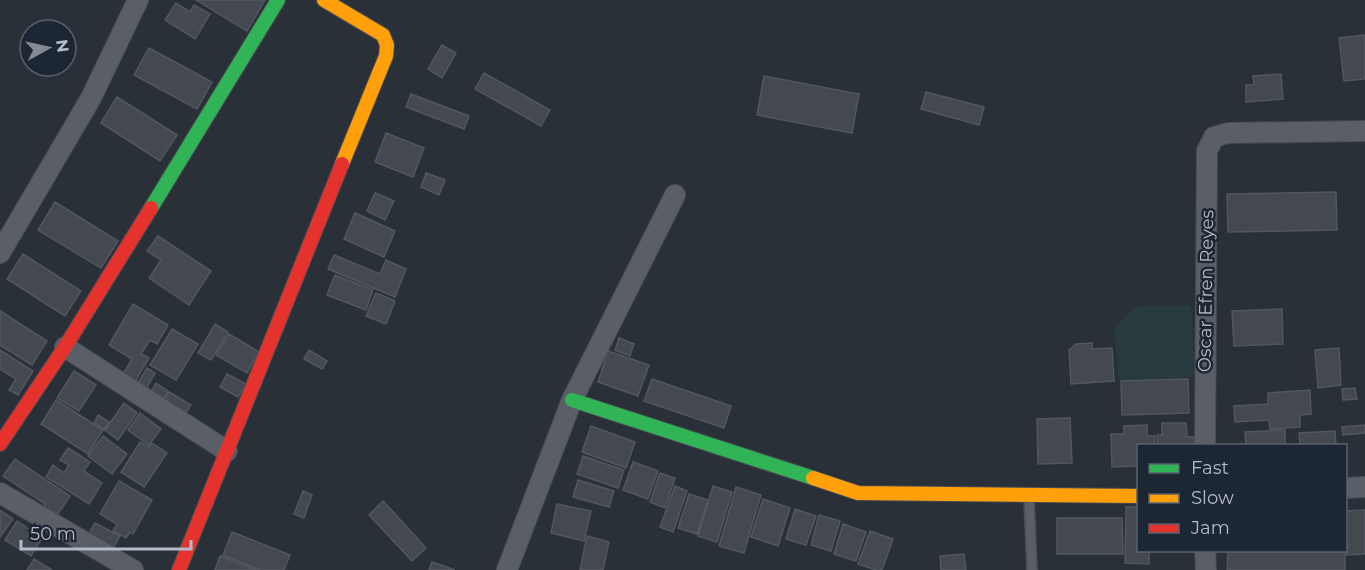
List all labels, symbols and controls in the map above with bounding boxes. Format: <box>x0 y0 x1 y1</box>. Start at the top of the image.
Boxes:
north arrow <box>18 18 78 78</box>
text: N <box>52 38 73 54</box>
street label: Oscar Efren Reyes <box>1194 209 1218 372</box>
legend <box>1137 444 1347 552</box>
text: Fast <box>1191 457 1229 479</box>
text: Slow <box>1191 487 1234 509</box>
scale bar <box>21 513 190 551</box>
text: Jam <box>1190 517 1230 539</box>
text: 50 m <box>30 523 76 545</box>

